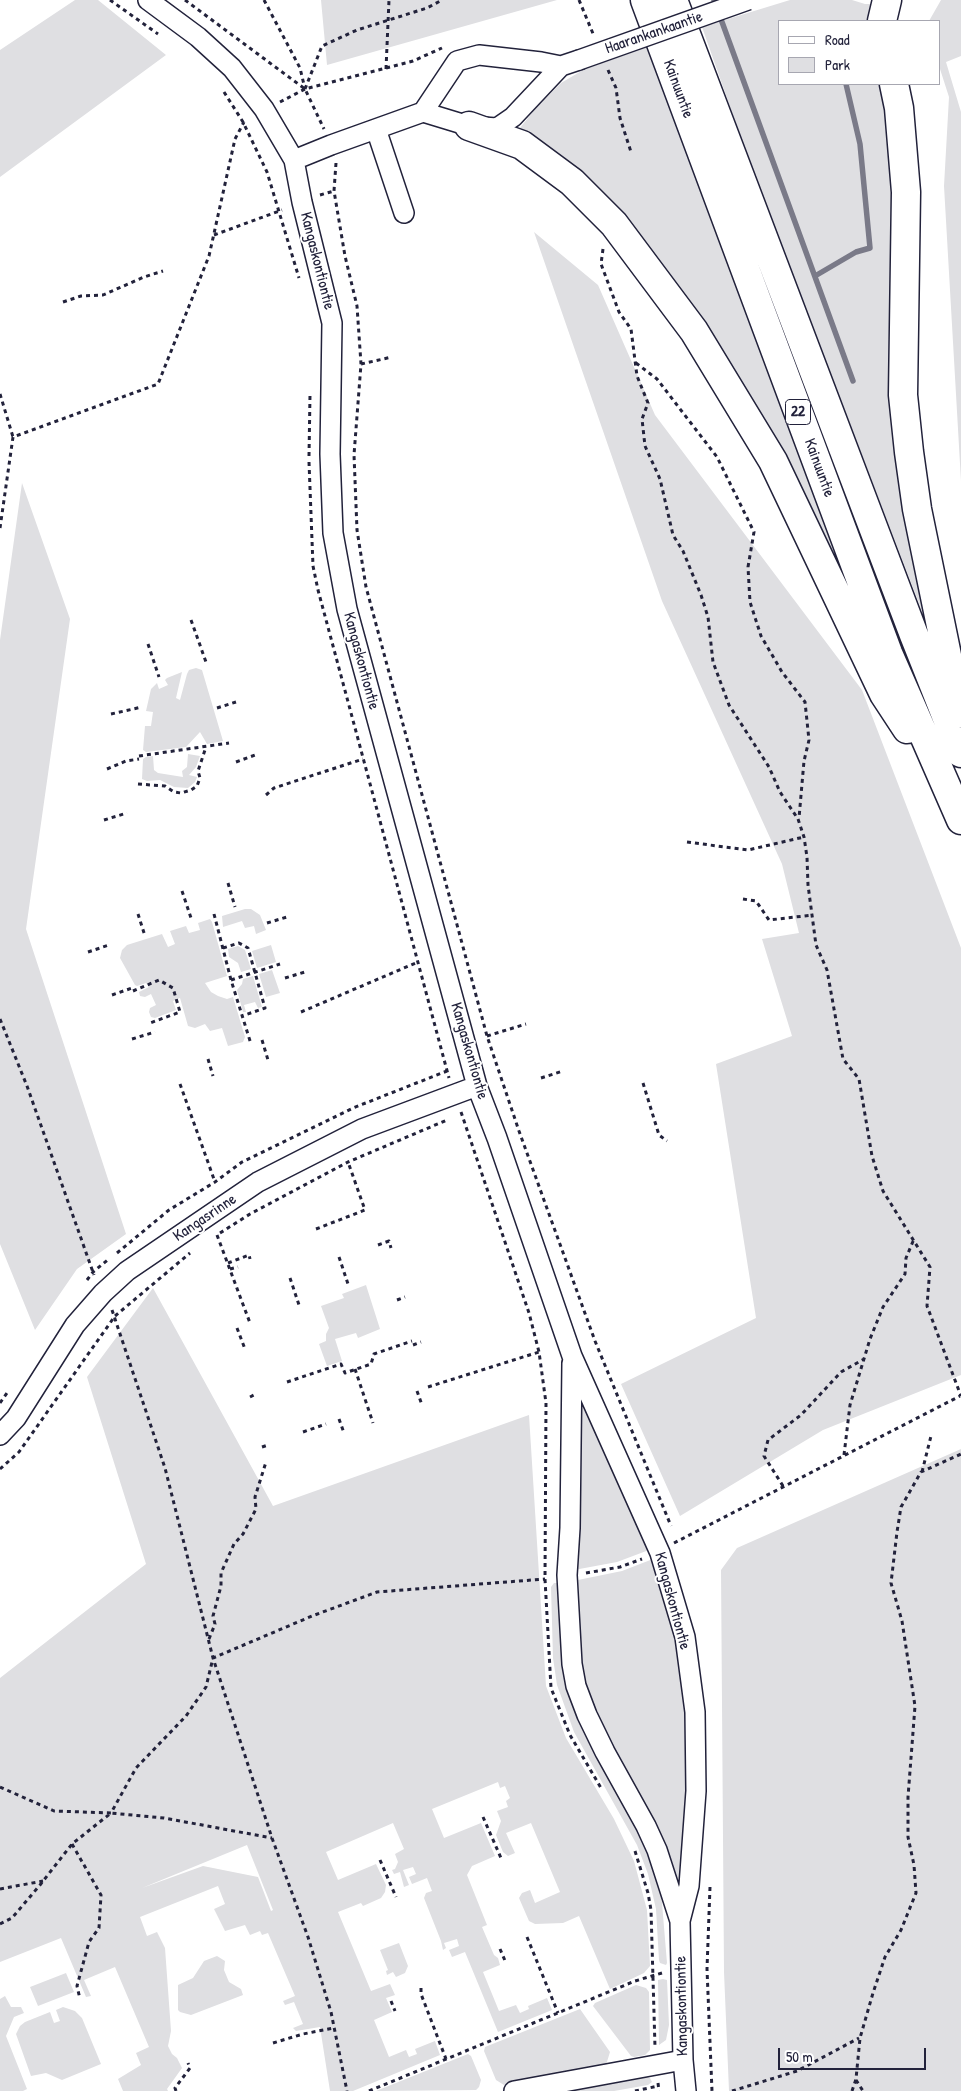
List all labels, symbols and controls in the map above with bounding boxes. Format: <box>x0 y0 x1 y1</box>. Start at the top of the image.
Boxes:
street label: Haarankankaantie <box>603 7 705 59</box>
legend <box>778 20 941 85</box>
text: Road <box>825 29 850 50</box>
text: Park <box>825 54 850 75</box>
street label: Kainuuntie <box>659 57 697 121</box>
street label: Kangaskontiontie <box>296 210 338 312</box>
road number: 22 <box>786 400 810 424</box>
street label: Kainuuntie <box>800 436 838 500</box>
street label: Kangaskontiontie <box>339 610 383 712</box>
street label: Kangaskontiontie <box>446 1000 492 1102</box>
street label: Kangasrinne <box>170 1190 240 1246</box>
street label: Kangaskontiontie <box>650 1550 694 1652</box>
street label: Kangaskontiontie <box>672 1956 692 2056</box>
scale bar <box>781 2038 928 2070</box>
text: 50 m <box>786 2046 813 2067</box>

